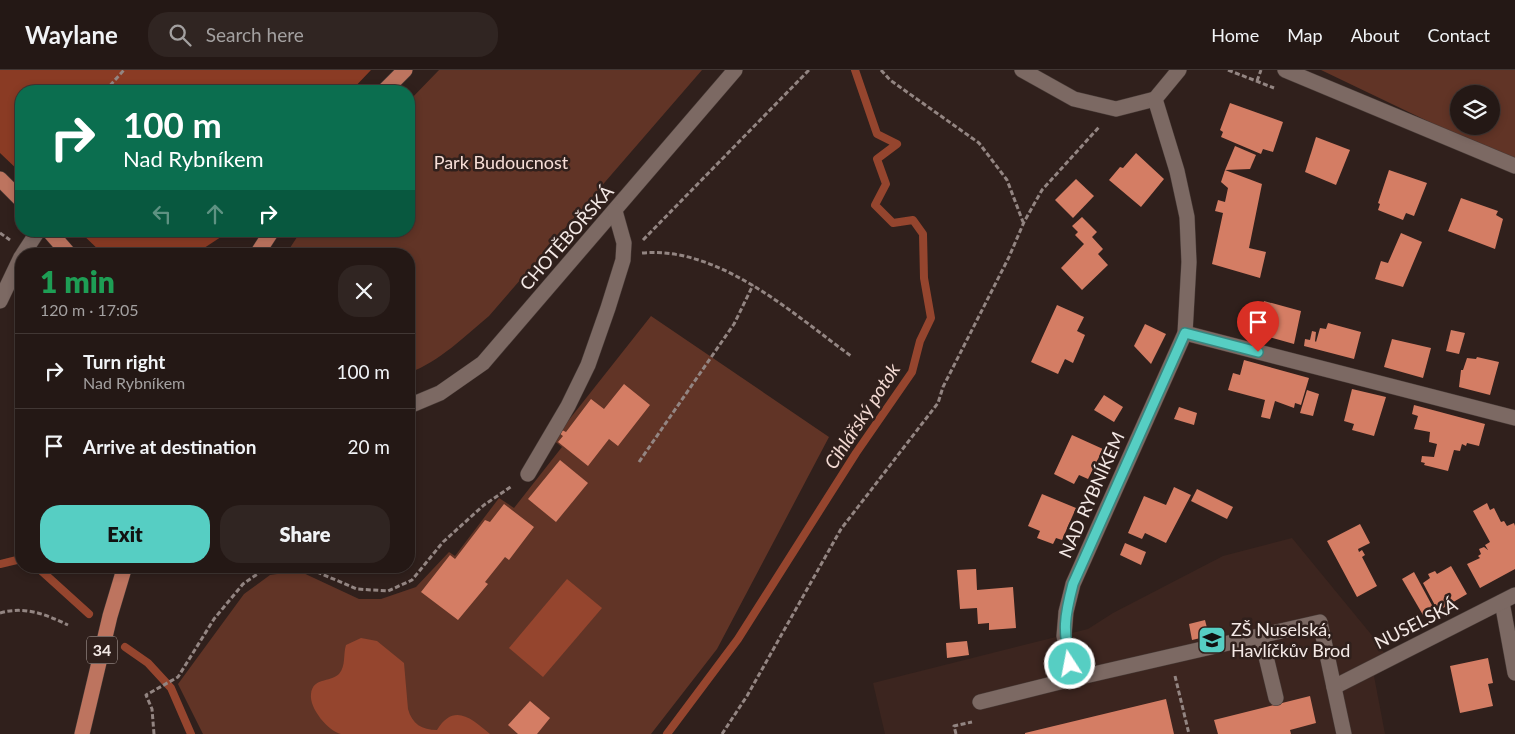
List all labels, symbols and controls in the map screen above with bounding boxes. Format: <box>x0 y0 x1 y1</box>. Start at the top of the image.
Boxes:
search box <box>148 12 498 57</box>
text: Waylane <box>25 20 118 49</box>
icon: search <box>166 21 194 49</box>
text: Search here <box>206 23 304 46</box>
text: Home <box>1211 24 1259 46</box>
text: Map <box>1287 24 1323 46</box>
text: About <box>1351 24 1400 46</box>
text: Contact <box>1428 24 1490 46</box>
map controls <box>1450 85 1500 135</box>
button: layers <box>1450 85 1500 135</box>
text: 100 m <box>123 103 222 145</box>
icon: right <box>40 105 105 170</box>
text: Nad Rybníkem <box>123 145 264 172</box>
park label: Park Budoucnost <box>434 151 569 173</box>
street label: CHOTĚBOŘSKÁ <box>515 180 618 294</box>
icon: left <box>148 200 176 228</box>
icon: ahead <box>201 200 229 228</box>
icon: right <box>254 200 282 228</box>
text: 1 min <box>40 263 115 299</box>
button: close <box>338 265 390 317</box>
text: 120 m · 17:05 <box>40 300 139 319</box>
pin <box>1237 301 1279 352</box>
icon: arrive <box>1244 308 1272 336</box>
text: Turn right <box>83 350 165 373</box>
icon: right <box>40 357 68 385</box>
water label: Cihlářský potok <box>819 358 905 473</box>
text: 100 m <box>336 360 390 383</box>
text: Nad Rybníkem <box>83 373 185 392</box>
street label: NAD RYBNÍKEM <box>1053 428 1129 561</box>
icon: arrive <box>40 432 68 460</box>
text: Arrive at destination <box>83 435 256 458</box>
text: 20 m <box>347 435 390 458</box>
button: Exit <box>40 505 210 563</box>
button: Share <box>220 505 390 563</box>
street label: NUSELSKÁ <box>1370 592 1461 653</box>
place label: ZŠ Nuselská, Havlíčkův Brod <box>1231 618 1350 661</box>
school or university icon: ZŠ Nuselská, Havlíčkův Brod <box>1197 625 1227 655</box>
road number: 34 <box>87 636 117 664</box>
position arrow <box>1043 637 1095 689</box>

